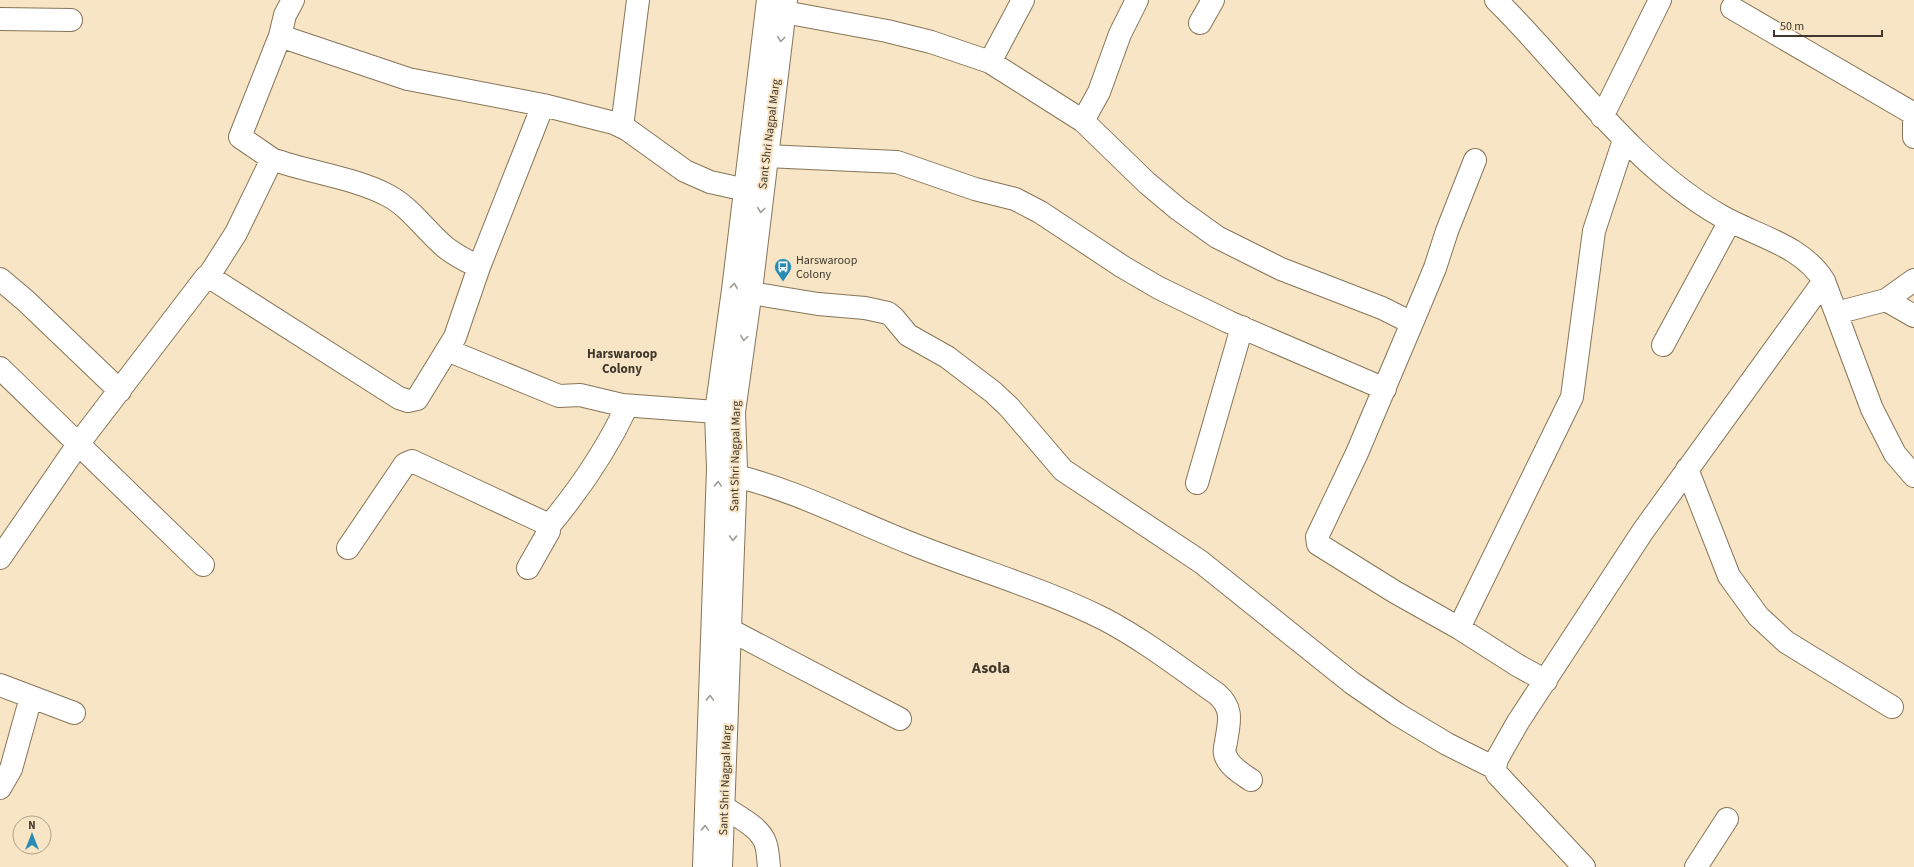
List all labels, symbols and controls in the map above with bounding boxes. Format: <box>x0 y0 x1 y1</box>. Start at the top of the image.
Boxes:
scale bar <box>1774 12 1882 38</box>
text: 50 m <box>1780 18 1804 35</box>
one-way arrow <box>777 36 786 42</box>
street label: Sant Shri Nagpal Marg <box>754 78 785 190</box>
one-way arrow <box>757 206 766 213</box>
place label: Harswaroop Colony <box>796 252 858 283</box>
bus stop icon: Harswaroop Colony <box>773 257 793 282</box>
one-way arrow <box>729 282 738 289</box>
one-way arrow <box>740 335 749 342</box>
district label: Harswaroop Colony <box>587 345 657 378</box>
street label: Sant Shri Nagpal Marg <box>726 401 745 511</box>
one-way arrow <box>714 481 722 487</box>
one-way arrow <box>729 535 738 541</box>
district label: Asola <box>971 657 1010 679</box>
one-way arrow <box>706 695 714 701</box>
street label: Sant Shri Nagpal Marg <box>715 724 736 836</box>
north arrow <box>12 815 52 855</box>
text: N <box>28 818 36 833</box>
one-way arrow <box>701 825 709 831</box>

